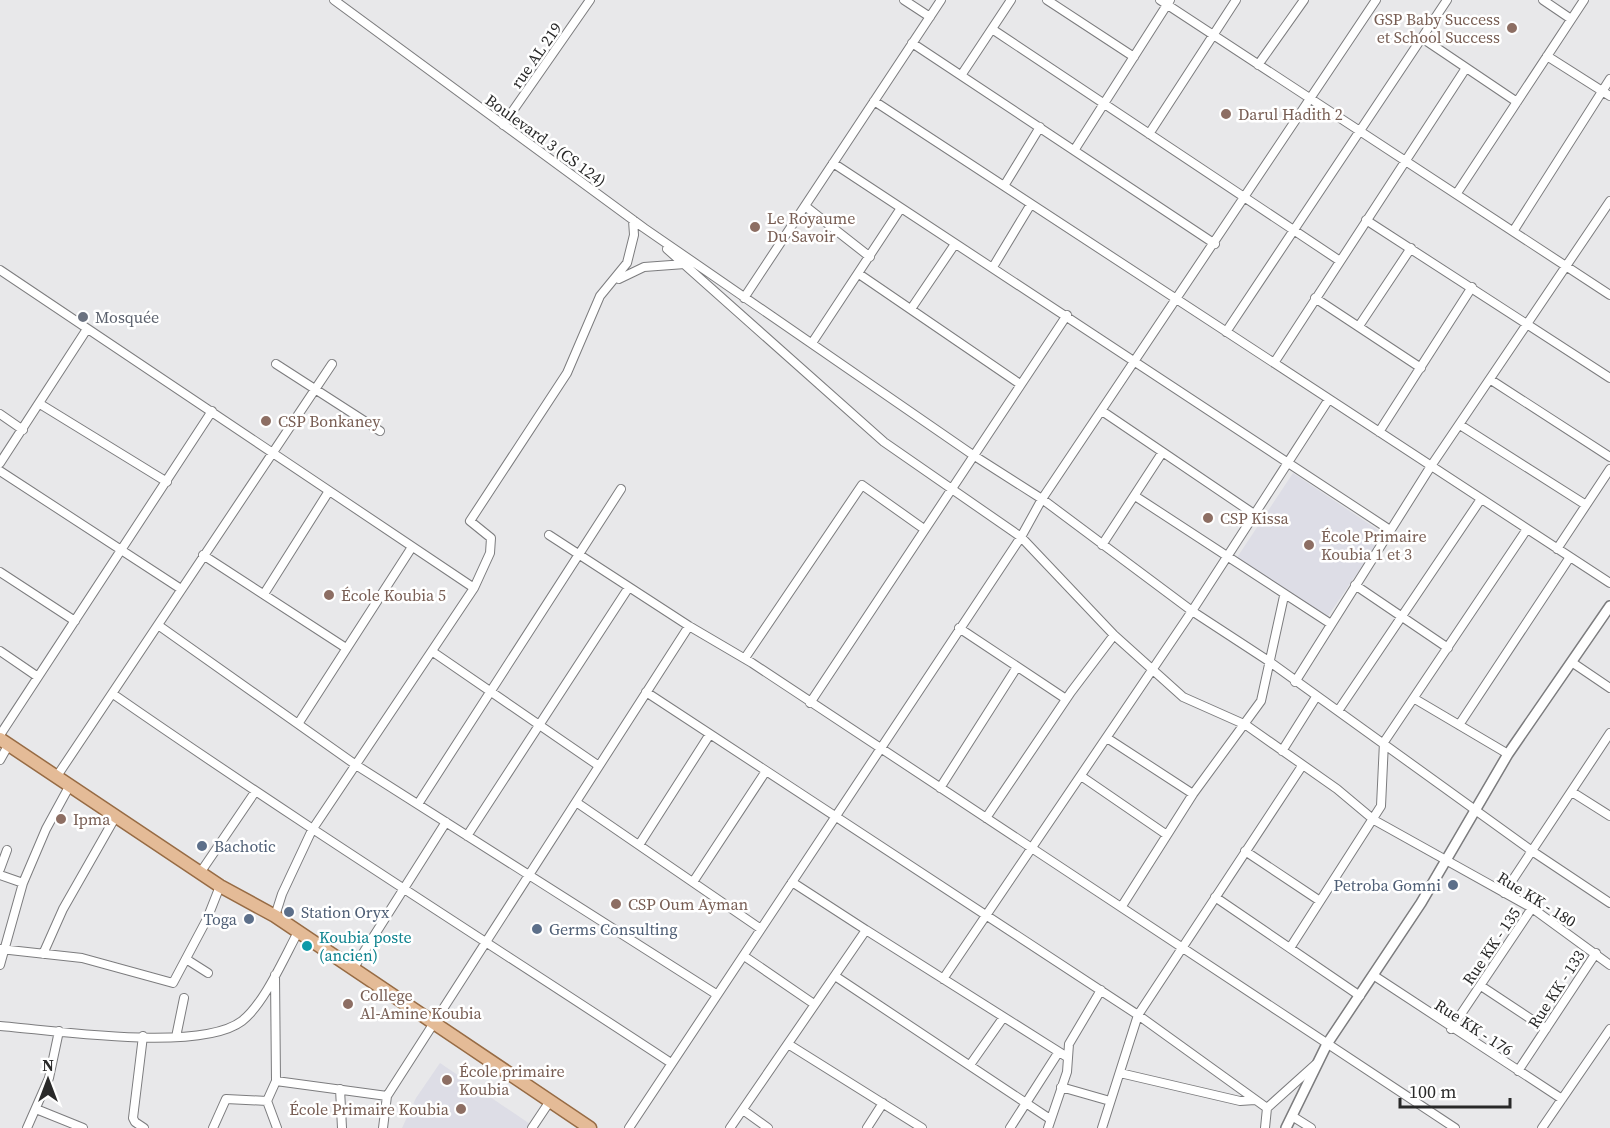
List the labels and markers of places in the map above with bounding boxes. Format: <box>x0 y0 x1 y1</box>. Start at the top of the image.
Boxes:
place label: GSP Baby Success et School Success <box>1374 8 1500 48</box>
marker: GSP Baby Success et School Success <box>1505 21 1519 35</box>
place label: Darul Hadith 2 <box>1238 103 1343 125</box>
marker: Darul Hadith 2 <box>1219 107 1233 121</box>
place label: Le Royaume Du Savoir <box>767 207 855 247</box>
marker: Le Royaume Du Savoir <box>748 220 762 234</box>
place label: Mosquée <box>95 306 159 328</box>
marker: Mosquée <box>76 310 90 324</box>
place label: CSP Bonkaney <box>278 410 381 432</box>
marker: CSP Bonkaney <box>259 414 273 428</box>
place label: CSP Kissa <box>1220 507 1290 529</box>
marker: CSP Kissa <box>1201 511 1215 525</box>
place label: École Primaire Koubia 1 et 3 <box>1321 525 1427 565</box>
marker: École Primaire Koubia 1 et 3 <box>1302 538 1316 552</box>
place label: École Koubia 5 <box>341 584 446 606</box>
marker: École Koubia 5 <box>322 588 336 602</box>
place label: Ipma <box>73 808 111 830</box>
marker: Ipma <box>54 812 68 826</box>
place label: Bachotic <box>214 835 276 857</box>
marker: Bachotic <box>195 839 209 853</box>
place label: Petroba Gomni <box>1334 874 1441 896</box>
marker: Petroba Gomni <box>1446 878 1460 892</box>
place label: CSP Oum Ayman <box>628 893 749 915</box>
marker: CSP Oum Ayman <box>609 897 623 911</box>
place label: Station Oryx <box>301 901 390 923</box>
marker: Station Oryx <box>282 905 296 919</box>
place label: Toga <box>204 908 238 930</box>
marker: Toga <box>242 912 256 926</box>
place label: Germs Consulting <box>549 918 678 940</box>
marker: Germs Consulting <box>530 922 544 936</box>
place label: Koubia poste (ancien) <box>319 926 412 966</box>
marker: Koubia poste (ancien) <box>300 939 314 953</box>
place label: College Al-Amine Koubia <box>360 984 483 1024</box>
marker: College Al-Amine Koubia <box>341 997 355 1011</box>
place label: École primaire Koubia <box>459 1060 565 1100</box>
marker: École primaire Koubia <box>440 1073 454 1087</box>
place label: École Primaire Koubia <box>289 1098 450 1120</box>
marker: École Primaire Koubia <box>454 1102 468 1116</box>

